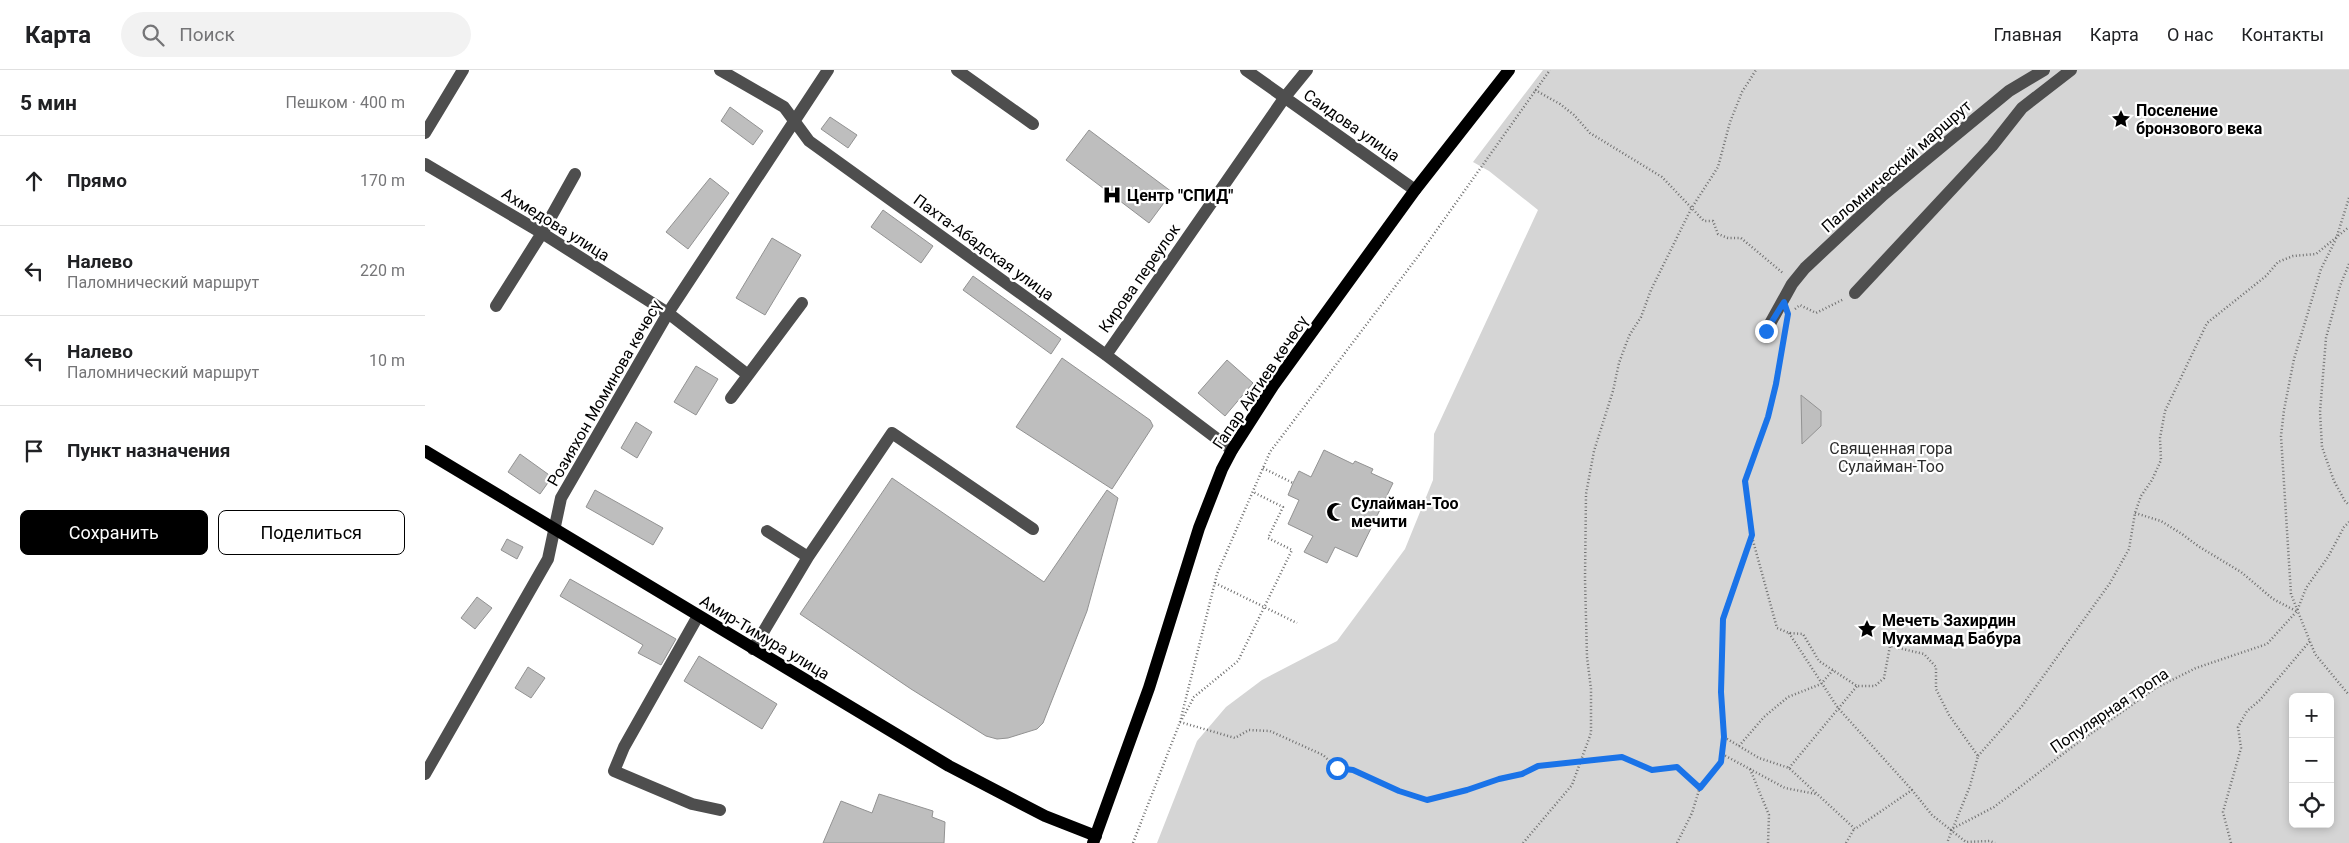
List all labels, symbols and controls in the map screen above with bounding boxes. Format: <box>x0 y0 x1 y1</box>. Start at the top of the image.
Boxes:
search box <box>121 12 471 57</box>
text: Карта <box>25 21 91 49</box>
icon: search <box>139 21 167 49</box>
text: Поиск <box>179 23 235 46</box>
text: Главная <box>1993 24 2062 45</box>
text: Карта <box>2090 24 2139 45</box>
text: О нас <box>2167 24 2213 45</box>
text: Контакты <box>2241 24 2324 45</box>
street label: Саидова улица <box>1300 85 1403 166</box>
text: 5 мин <box>20 91 77 115</box>
text: Пешком · 400 m <box>286 93 405 112</box>
street label: Паломнический маршрут <box>1818 96 1975 237</box>
place label: Поселение бронзового века <box>2136 101 2263 138</box>
place icon: Поселение бронзового века <box>2110 108 2132 130</box>
icon: ahead <box>20 167 48 195</box>
text: Прямо <box>67 169 127 192</box>
text: 170 m <box>360 171 405 190</box>
street label: Ахмедова улица <box>498 184 613 265</box>
hospital icon: Центр "СПИД" <box>1101 184 1123 206</box>
place label: Центр "СПИД" <box>1127 186 1233 205</box>
street label: Пахта-Абадская улица <box>910 190 1058 305</box>
street label: Кирова переулок <box>1095 220 1184 336</box>
text: Налево <box>67 250 133 273</box>
icon: left <box>20 257 48 285</box>
text: 220 m <box>360 261 405 280</box>
text: Паломнический маршрут <box>67 273 259 292</box>
street label: Розияхон Моминова көчөсү <box>543 297 666 490</box>
street label: Гапар Айтиев көчөсү <box>1209 312 1312 453</box>
route end <box>1755 320 1778 343</box>
text: Налево <box>67 340 133 363</box>
icon: left <box>20 347 48 375</box>
text: 10 m <box>369 351 405 370</box>
text: Паломнический маршрут <box>67 363 259 382</box>
icon: arrive <box>20 437 48 465</box>
text: Пункт назначения <box>67 439 230 462</box>
park label: Священная гора Сулайман-Тоо <box>1829 439 1953 476</box>
place label: Сулайман-Тоо мечити <box>1351 494 1459 531</box>
mosque icon: Сулайман-Тоо мечити <box>1325 501 1347 523</box>
button: Сохранить <box>20 510 208 555</box>
button: Поделиться <box>218 510 405 555</box>
street label: Амир-Тимура улица <box>696 591 833 684</box>
place label: Мечеть Захирдин Мухаммад Бабура <box>1882 611 2021 648</box>
place icon: Мечеть Захирдин Мухаммад Бабура <box>1856 618 1878 640</box>
street label: Популярная тропа <box>2047 664 2172 757</box>
map controls <box>2289 693 2334 828</box>
button: + <box>2289 693 2334 738</box>
button: − <box>2289 738 2334 783</box>
route start <box>1326 757 1349 780</box>
button: locate <box>2289 783 2334 828</box>

